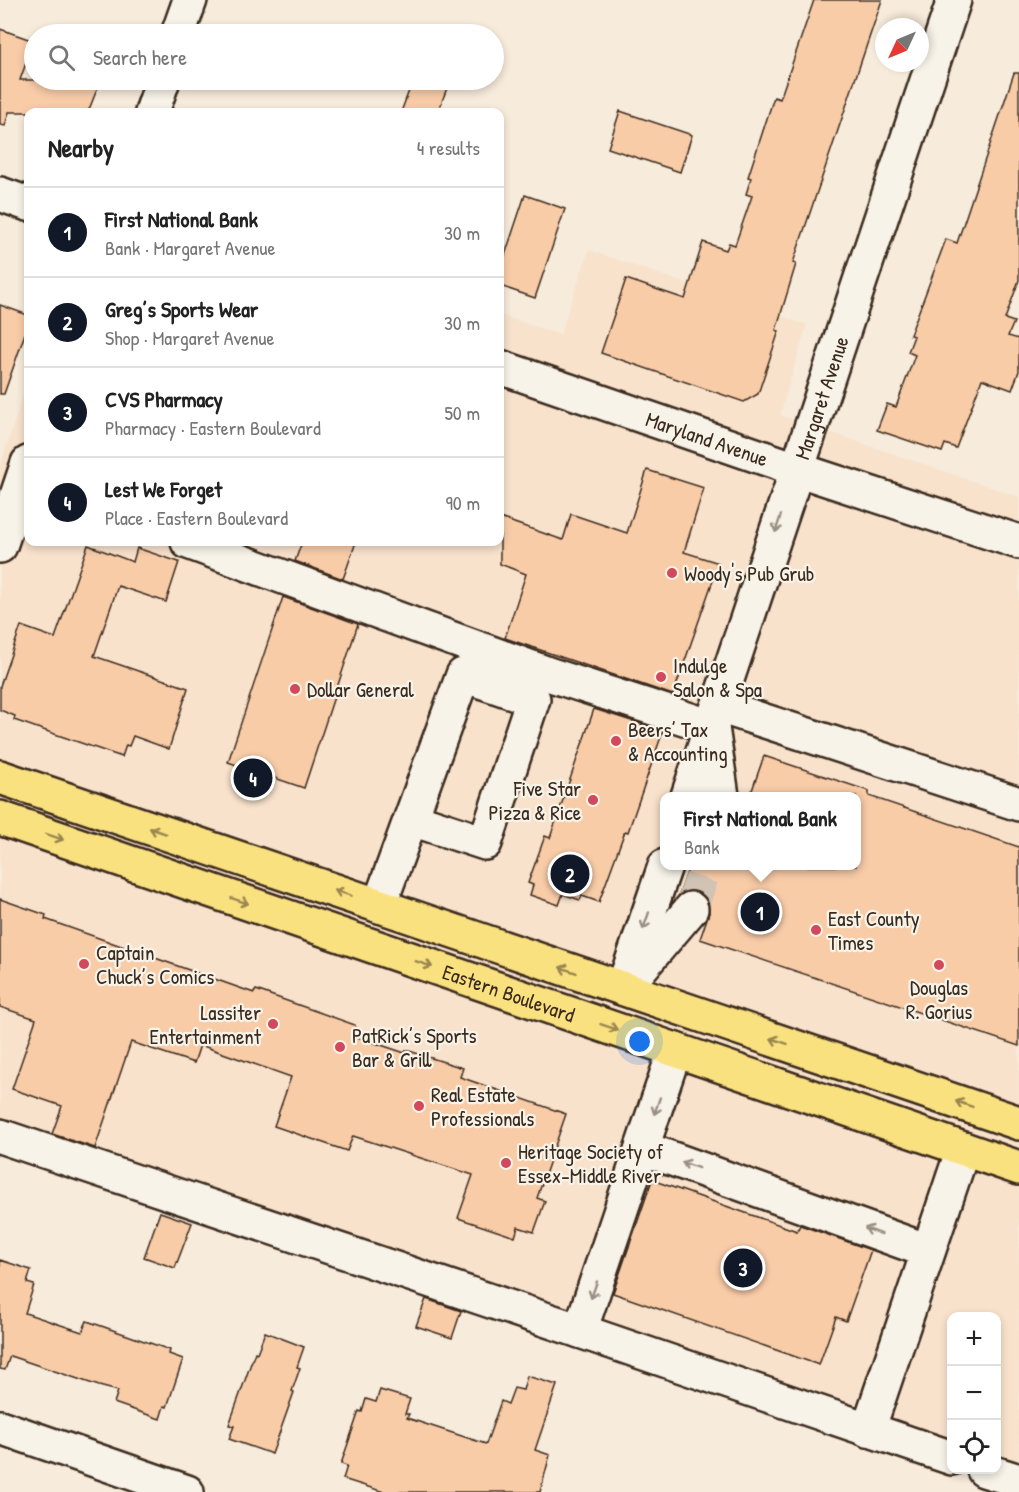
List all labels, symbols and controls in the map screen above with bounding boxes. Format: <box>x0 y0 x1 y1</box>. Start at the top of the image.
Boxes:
north arrow <box>875 18 929 72</box>
search box <box>24 24 504 90</box>
icon: search <box>45 41 78 74</box>
text: Search here <box>93 42 187 72</box>
text: Nearby <box>48 130 114 165</box>
text: 4 results <box>417 134 480 161</box>
text: First National Bank <box>105 204 258 234</box>
text: 1 <box>64 219 71 246</box>
text: 30 m <box>444 219 480 246</box>
text: Bank · Margaret Avenue <box>105 234 276 261</box>
text: Greg’s Sports Wear <box>105 294 258 324</box>
text: 2 <box>63 309 72 336</box>
text: 30 m <box>444 309 480 336</box>
text: Shop · Margaret Avenue <box>105 324 274 351</box>
street label: Margaret Avenue <box>787 332 855 463</box>
text: CVS Pharmacy <box>105 384 223 414</box>
text: 3 <box>63 399 72 426</box>
text: 50 m <box>444 399 480 426</box>
street label: Maryland Avenue <box>642 404 772 473</box>
text: Pharmacy · Eastern Boulevard <box>105 414 321 441</box>
text: Lest We Forget <box>105 474 222 504</box>
text: 4 <box>64 489 71 516</box>
text: 90 m <box>446 489 480 516</box>
text: Place · Eastern Boulevard <box>105 504 288 531</box>
one-way arrow <box>772 515 783 534</box>
place label: Woody's Pub Grub <box>684 559 815 588</box>
marker: Woody's Pub Grub <box>665 566 679 580</box>
place label: Indulge Salon & Spa <box>673 651 762 704</box>
marker: Indulge Salon & Spa <box>654 670 668 684</box>
place label: Dollar General <box>307 675 414 704</box>
marker: Dollar General <box>288 682 302 696</box>
place label: Beers’ Tax & Accounting <box>628 715 728 768</box>
marker: Beers’ Tax & Accounting <box>609 734 623 748</box>
pin: 4 <box>234 756 272 800</box>
place label: Five Star Pizza & Rice <box>488 774 581 827</box>
popup <box>660 792 861 870</box>
marker: Five Star Pizza & Rice <box>586 793 600 807</box>
text: First National Bank <box>684 803 837 833</box>
one-way arrow <box>150 824 168 835</box>
one-way arrow <box>45 833 64 844</box>
text: Bank <box>684 833 719 860</box>
pin: 2 <box>550 852 590 896</box>
one-way arrow <box>334 887 353 898</box>
pin: 1 <box>740 890 780 934</box>
one-way arrow <box>230 896 249 907</box>
place label: East County Times <box>828 904 920 957</box>
one-way arrow <box>639 911 650 930</box>
marker: East County Times <box>809 923 823 937</box>
place label: Captain Chuck’s Comics <box>96 938 214 991</box>
marker: Captain Chuck’s Comics <box>77 957 91 971</box>
street label: Eastern Boulevard <box>439 957 579 1029</box>
marker: Douglas R. Gorius <box>932 958 946 972</box>
one-way arrow <box>414 959 433 970</box>
one-way arrow <box>559 963 577 974</box>
place label: Douglas R. Gorius <box>906 973 972 1026</box>
place label: Lassiter Entertainment <box>150 998 262 1051</box>
marker: Lassiter Entertainment <box>266 1017 280 1031</box>
place label: PatRick’s Sports Bar & Grill <box>352 1021 477 1074</box>
one-way arrow <box>599 1023 618 1034</box>
your location <box>625 1027 654 1056</box>
one-way arrow <box>770 1035 789 1046</box>
marker: PatRick’s Sports Bar & Grill <box>333 1040 347 1054</box>
place label: Real Estate Professionals <box>431 1080 534 1133</box>
one-way arrow <box>650 1096 661 1115</box>
one-way arrow <box>955 1098 974 1109</box>
marker: Real Estate Professionals <box>412 1099 426 1113</box>
place label: Heritage Society of Essex-Middle River <box>518 1137 664 1190</box>
marker: Heritage Society of Essex-Middle River <box>499 1156 513 1170</box>
one-way arrow <box>681 1158 700 1169</box>
one-way arrow <box>864 1224 883 1235</box>
pin: 3 <box>724 1246 762 1290</box>
one-way arrow <box>588 1280 599 1299</box>
map controls <box>947 1312 1001 1474</box>
button: + <box>947 1312 1001 1366</box>
button: − <box>947 1366 1001 1420</box>
button: locate <box>947 1420 1001 1474</box>

